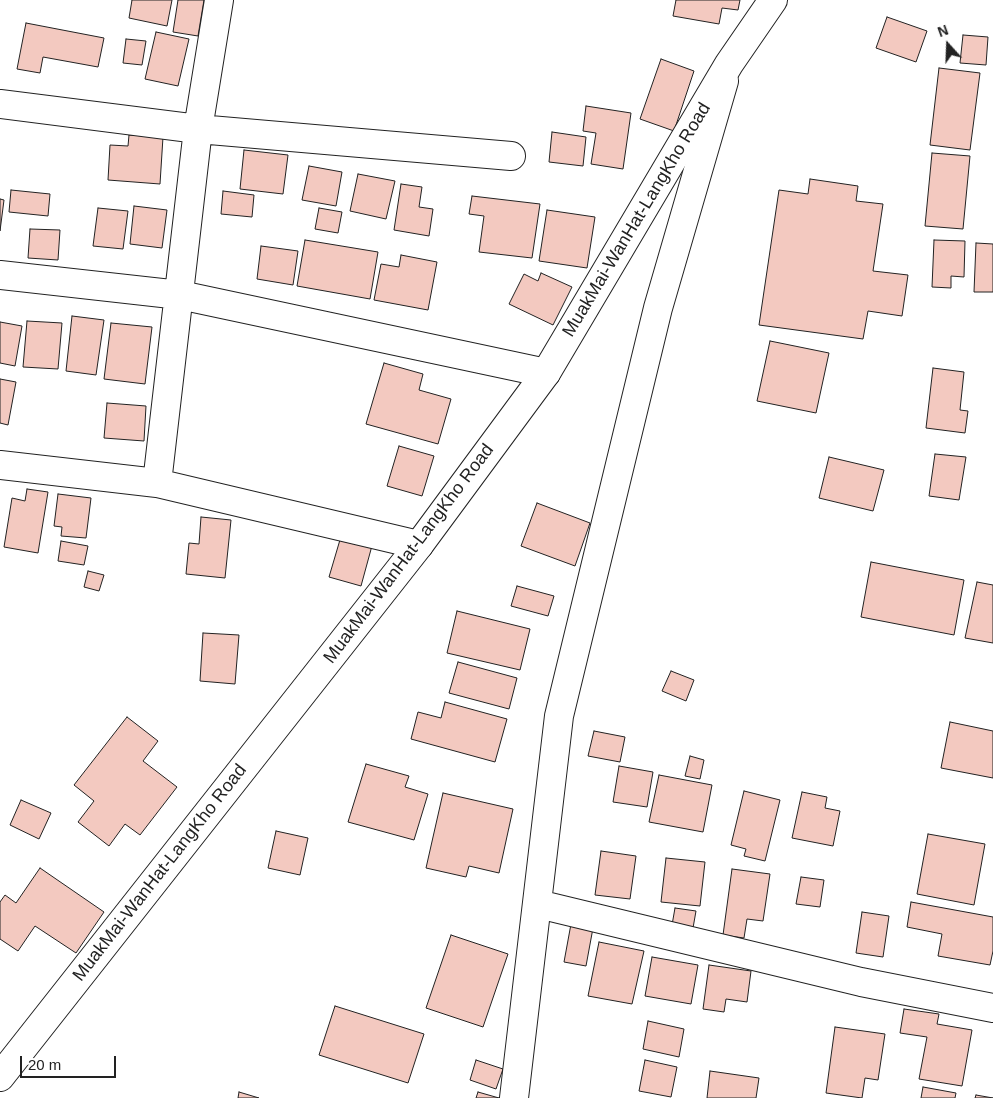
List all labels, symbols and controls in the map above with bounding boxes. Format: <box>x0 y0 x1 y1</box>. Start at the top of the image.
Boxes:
north arrow <box>923 20 973 70</box>
text: N <box>935 22 950 40</box>
street label: MuakMai-WanHat-LangKho Road <box>558 99 716 341</box>
street label: MuakMai-WanHat-LangKho Road <box>319 440 499 668</box>
street label: MuakMai-WanHat-LangKho Road <box>69 760 251 986</box>
scale bar <box>22 1046 119 1078</box>
text: 20 m <box>28 1056 61 1073</box>

